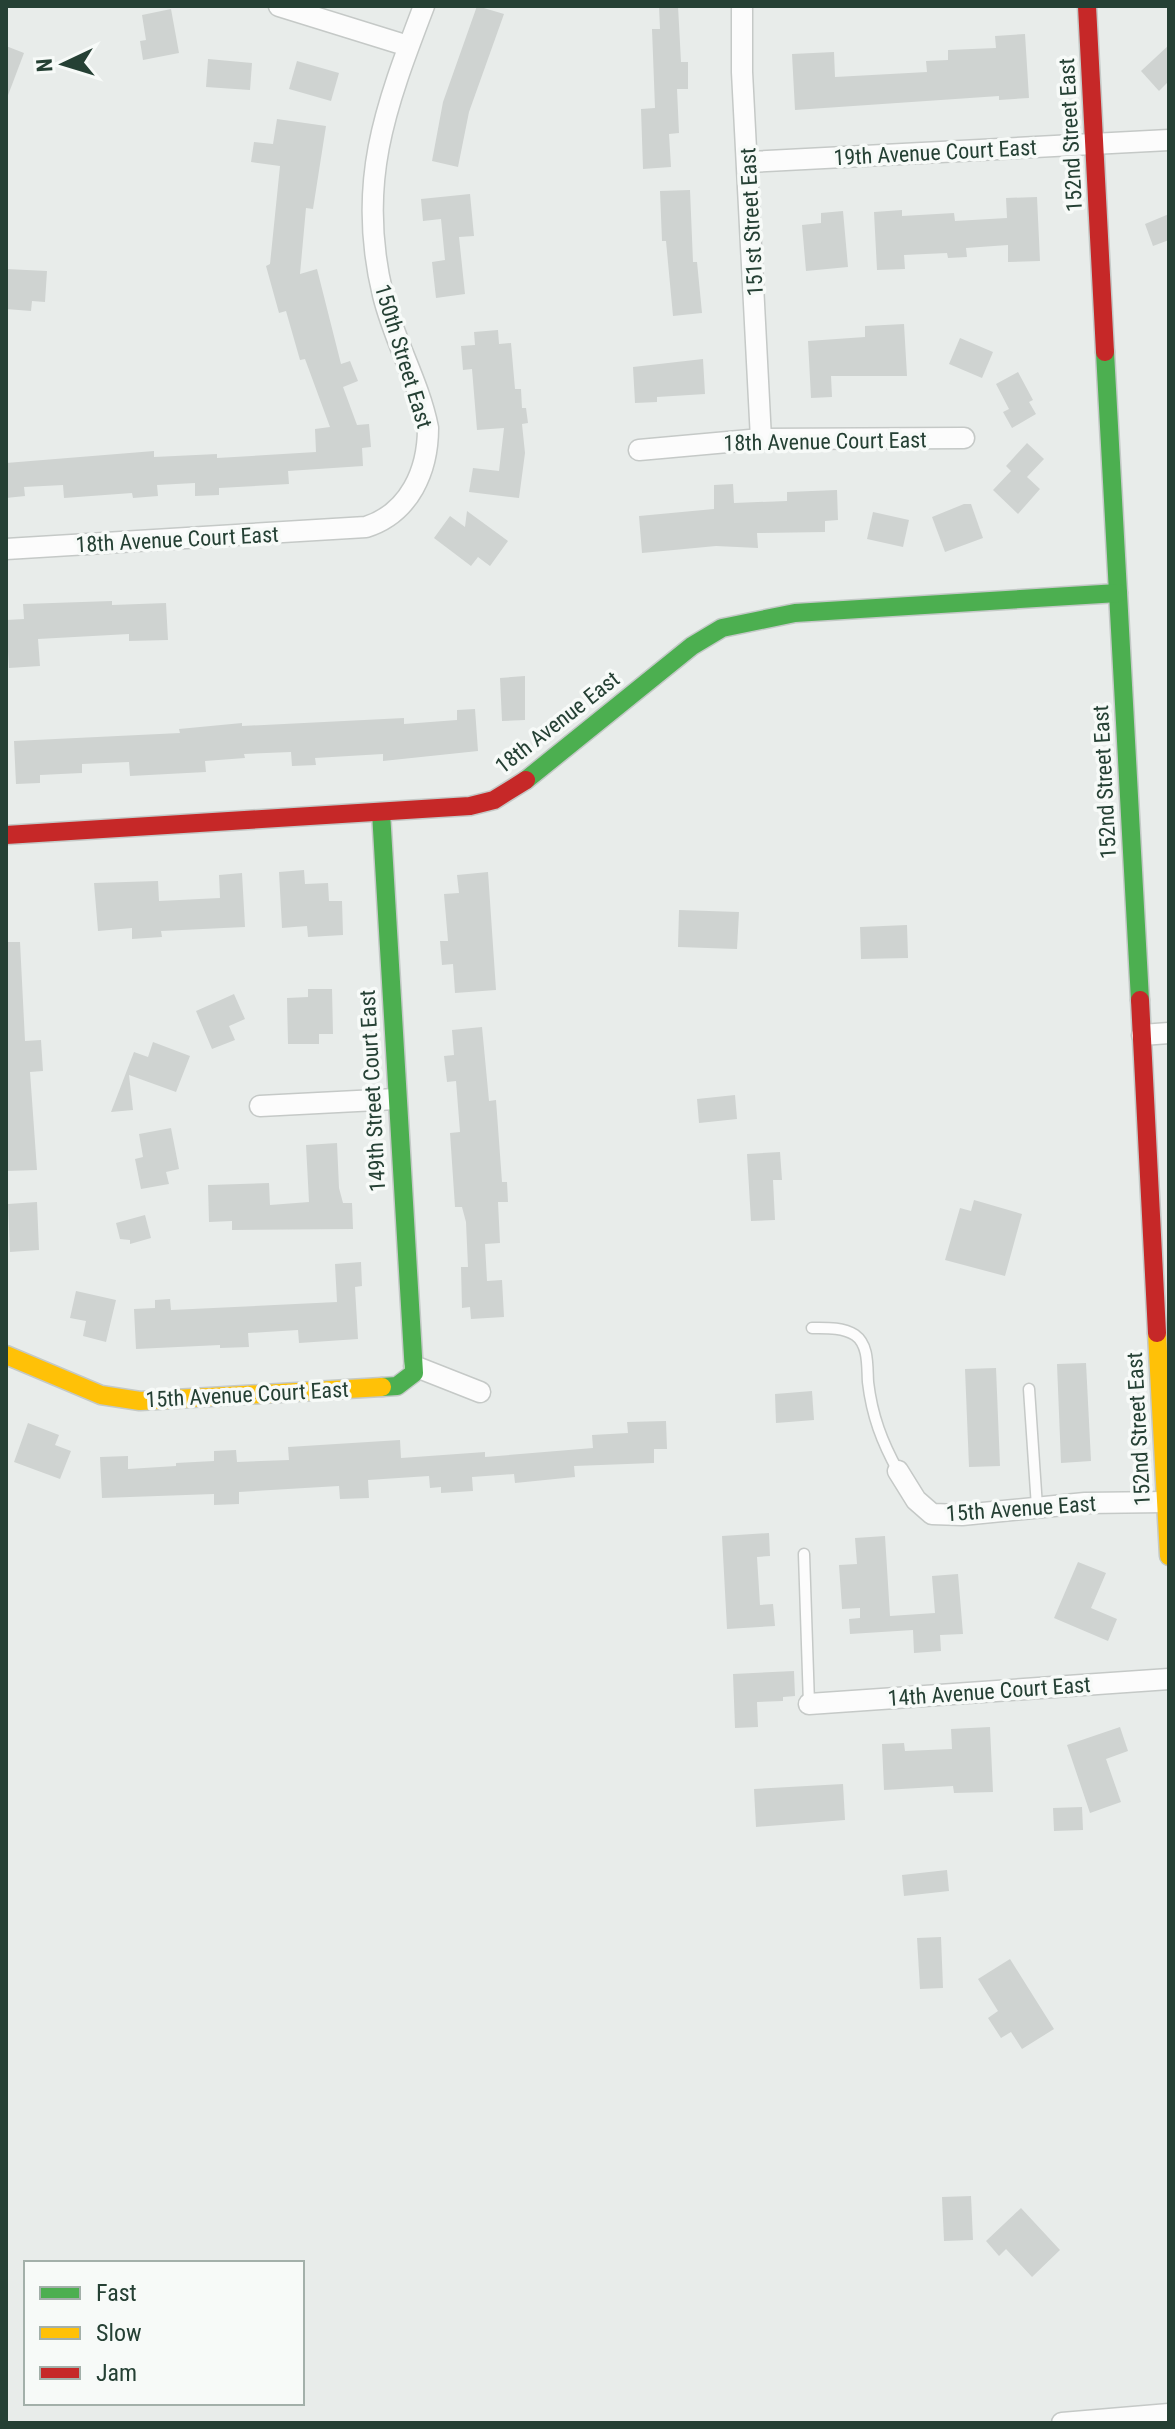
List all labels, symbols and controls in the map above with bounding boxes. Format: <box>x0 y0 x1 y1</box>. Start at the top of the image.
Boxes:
north arrow <box>24 24 104 104</box>
text: N <box>32 58 57 73</box>
street label: 152nd Street East <box>1054 58 1087 212</box>
street label: 19th Avenue Court East <box>833 135 1037 170</box>
street label: 151st Street East <box>735 147 768 297</box>
street label: 150th Street East <box>370 281 437 431</box>
street label: 18th Avenue Court East <box>723 427 927 456</box>
street label: 18th Avenue Court East <box>75 522 279 557</box>
street label: 18th Avenue East <box>490 666 624 779</box>
street label: 152nd Street East <box>1088 705 1121 859</box>
street label: 149th Street Court East <box>355 989 390 1193</box>
street label: 152nd Street East <box>1122 1352 1155 1506</box>
street label: 15th Avenue Court East <box>145 1377 349 1412</box>
street label: 15th Avenue East <box>945 1491 1097 1526</box>
street label: 14th Avenue Court East <box>887 1672 1091 1711</box>
legend <box>24 2261 304 2405</box>
text: Fast <box>96 2279 137 2307</box>
text: Slow <box>96 2319 142 2347</box>
text: Jam <box>96 2359 137 2387</box>

